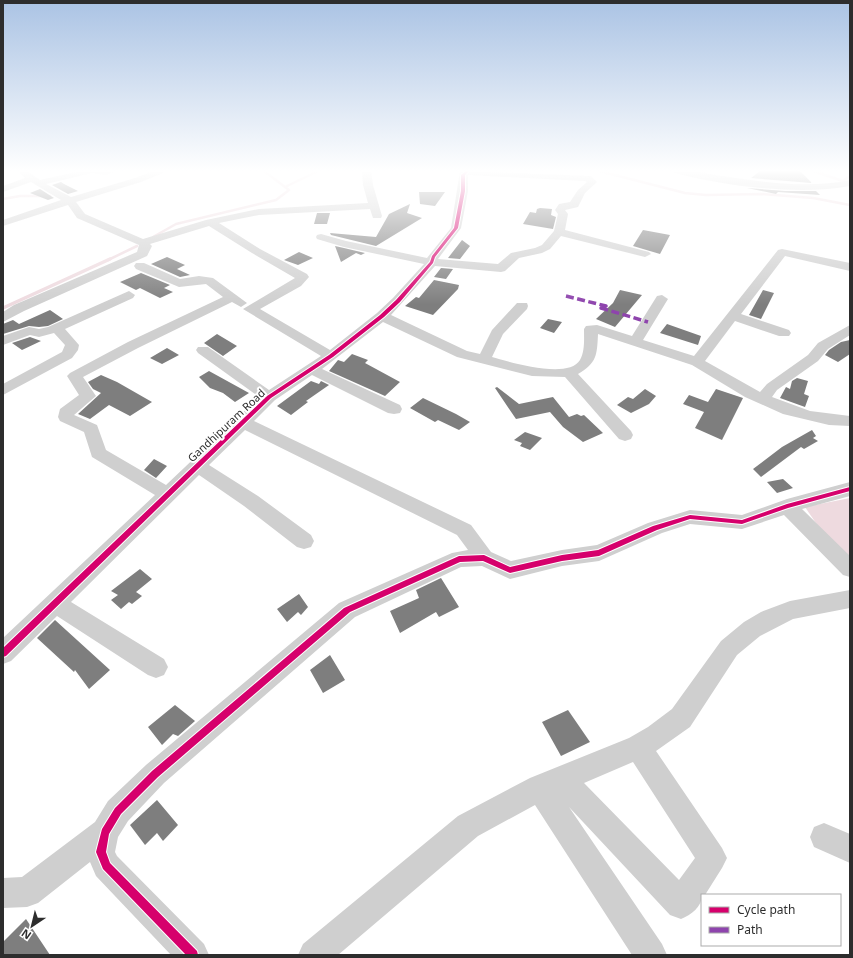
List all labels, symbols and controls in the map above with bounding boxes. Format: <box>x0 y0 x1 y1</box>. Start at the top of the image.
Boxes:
street label: Gandhipuram Road <box>184 385 268 465</box>
legend <box>701 894 841 946</box>
text: Cycle path <box>737 901 795 918</box>
north arrow <box>12 906 52 946</box>
text: Path <box>737 921 763 938</box>
text: N <box>18 926 34 943</box>

